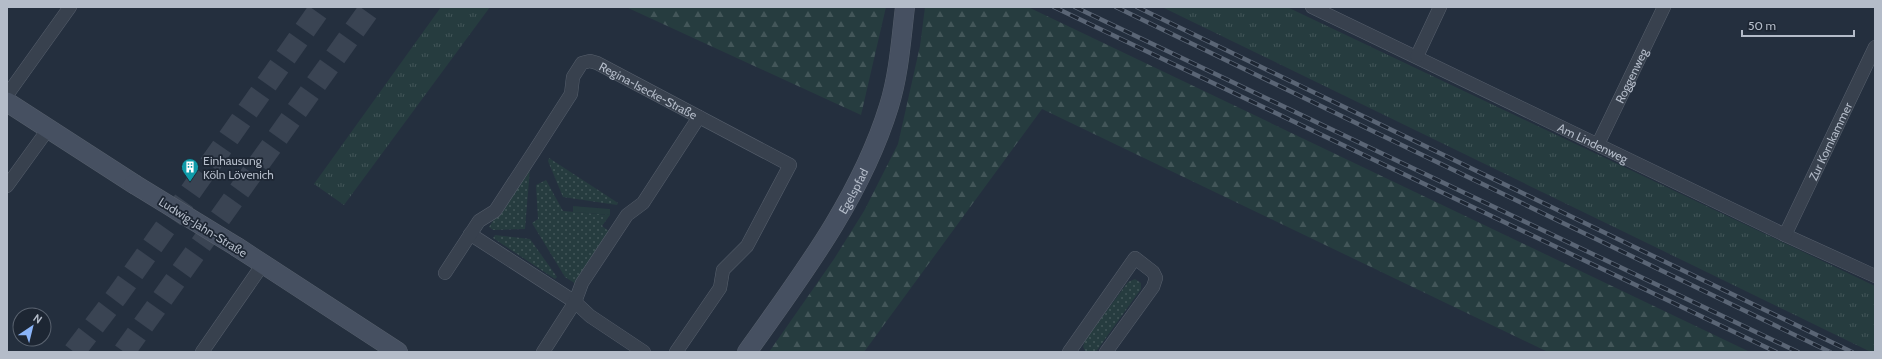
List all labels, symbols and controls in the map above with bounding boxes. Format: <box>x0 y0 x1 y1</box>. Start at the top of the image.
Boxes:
scale bar <box>1742 12 1854 38</box>
text: 50 m <box>1748 18 1776 33</box>
street label: Roggenweg <box>1611 45 1651 105</box>
street label: Regina-Isecke-Straße <box>597 58 700 122</box>
street label: Zur Kornkammer <box>1805 100 1855 183</box>
street label: Am Lindenweg <box>1555 119 1632 166</box>
place label: Einhausung Köln Lövenich <box>203 153 274 182</box>
building icon: Einhausung Köln Lövenich <box>180 157 200 182</box>
street label: Egelspfad <box>835 166 871 216</box>
street label: Ludwig-Jahn-Straße <box>156 194 250 260</box>
north arrow <box>12 307 52 347</box>
text: N <box>31 311 45 327</box>

